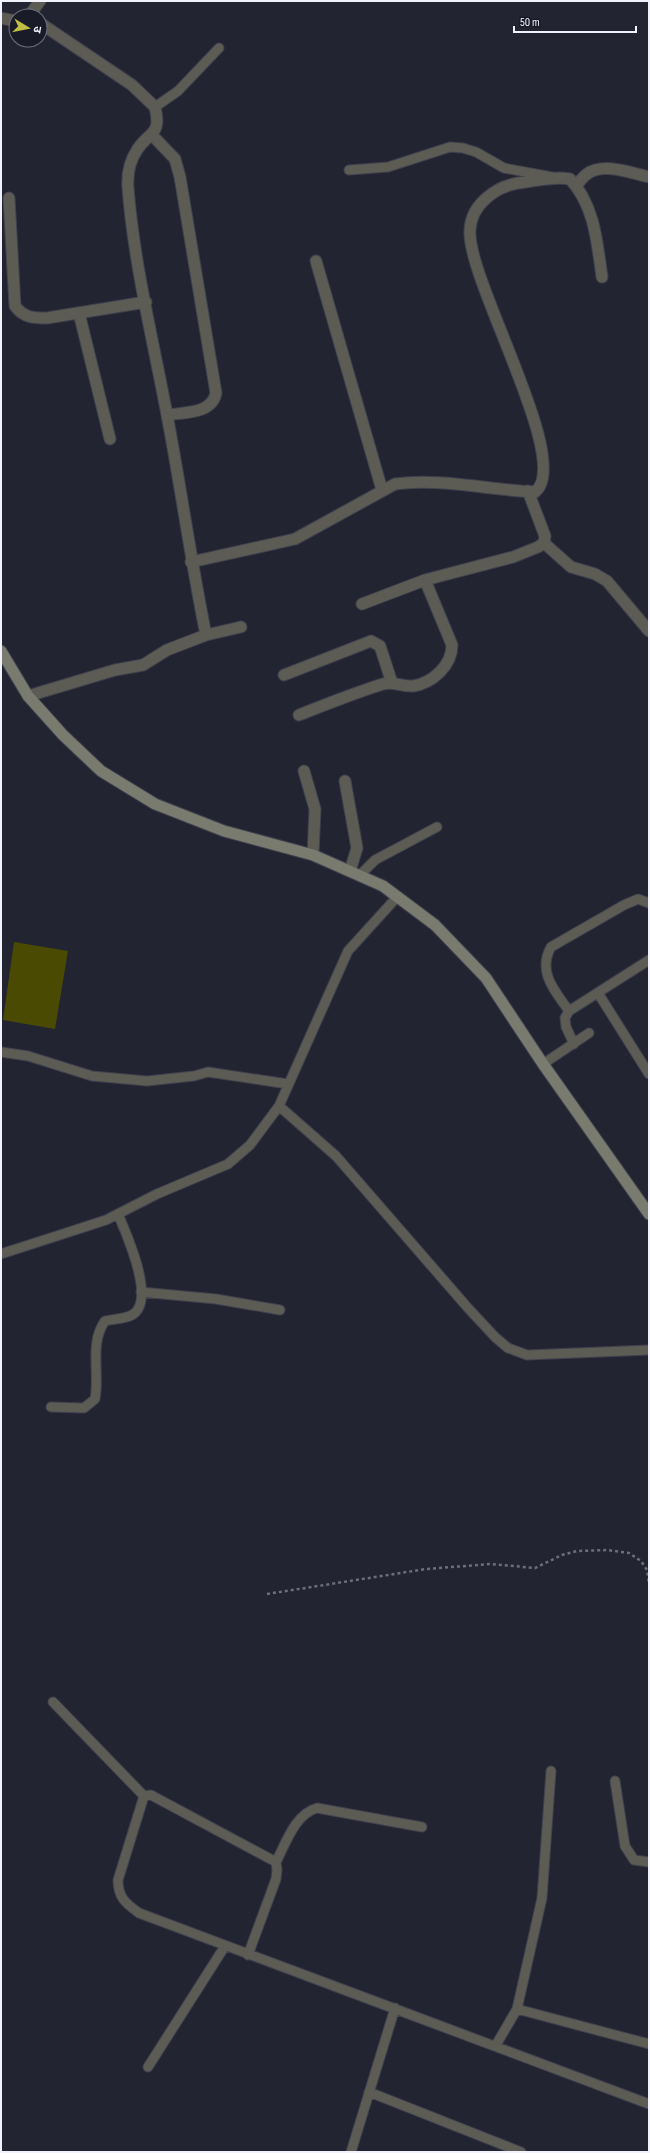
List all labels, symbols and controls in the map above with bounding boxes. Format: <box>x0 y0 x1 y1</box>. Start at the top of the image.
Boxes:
north arrow <box>8 8 48 48</box>
scale bar <box>514 8 636 34</box>
text: 50 m <box>520 15 540 30</box>
text: उ <box>30 25 44 35</box>

